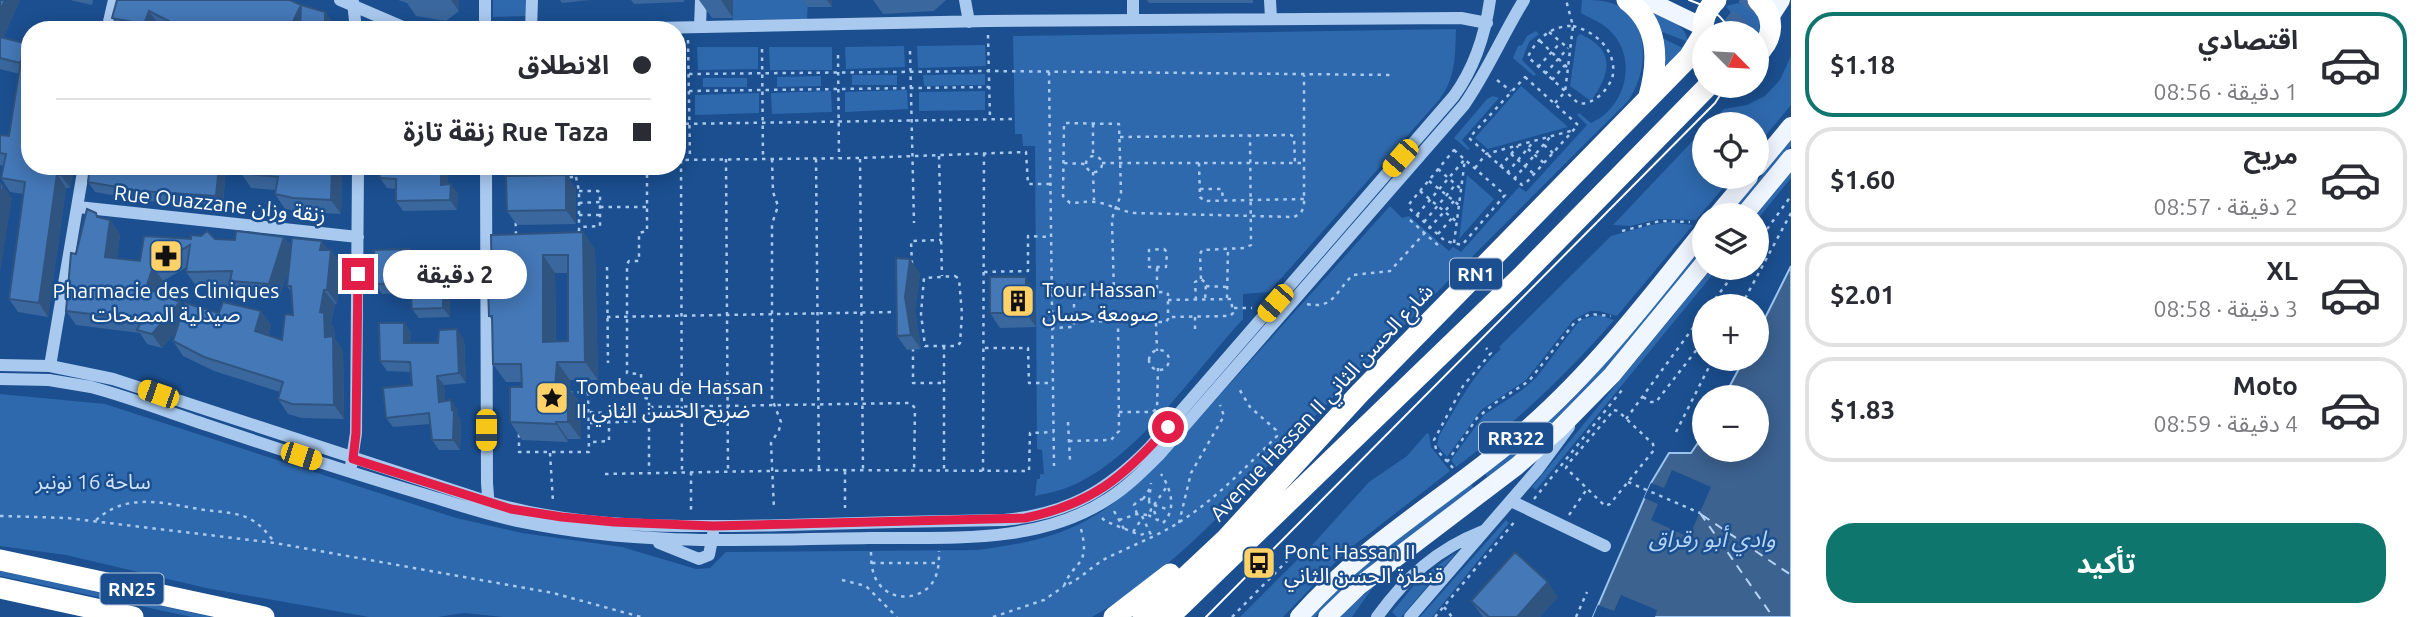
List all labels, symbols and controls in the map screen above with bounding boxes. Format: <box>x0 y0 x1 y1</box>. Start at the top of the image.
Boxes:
north arrow <box>1692 21 1769 98</box>
map controls <box>1692 21 1769 462</box>
text: اقتصادي <box>2198 25 2298 54</box>
icon: car <box>2319 33 2382 96</box>
text: الانطلاق <box>518 50 609 79</box>
text: $1.18 <box>1830 50 1895 79</box>
text: 1 دقيقة · 08:56 <box>2154 79 2298 104</box>
button: locate <box>1692 112 1769 189</box>
text: Rue Taza زنقة تازة <box>403 117 609 146</box>
car <box>1379 135 1422 181</box>
text: مريح <box>2243 140 2298 169</box>
icon: car <box>2319 148 2382 211</box>
text: $1.60 <box>1830 165 1895 194</box>
street label: Rue Ouazzane زنقة وزان <box>113 180 327 227</box>
text: 2 دقيقة · 08:57 <box>2154 194 2298 219</box>
button: layers <box>1692 203 1769 280</box>
pharmacy icon: Pharmacie des Cliniques صيدلية المصحات <box>147 237 185 275</box>
callout: 2 دقيقة <box>382 250 526 298</box>
text: XL <box>2267 256 2298 285</box>
route end <box>342 258 374 290</box>
road number: RN1 <box>1450 258 1502 290</box>
text: 2 دقيقة <box>417 262 493 287</box>
icon: car <box>2319 263 2382 326</box>
place label: Tour Hassan صومعة حسان <box>1042 277 1159 326</box>
place label: Pharmacie des Cliniques صيدلية المصحات <box>53 278 279 326</box>
street label: Avenue Hassan II شارع الحسن الثاني <box>1205 278 1441 529</box>
car <box>1254 280 1297 326</box>
text: $2.01 <box>1830 280 1895 309</box>
building icon: Tour Hassan صومعة حسان <box>999 282 1037 320</box>
button: + <box>1692 294 1769 371</box>
text: 3 دقيقة · 08:58 <box>2154 296 2298 321</box>
text: Moto <box>2233 371 2298 400</box>
place label: Tombeau de Hassan II ضريح الحسن الثاني <box>576 374 764 427</box>
car <box>135 377 182 411</box>
icon: car <box>2319 378 2382 441</box>
place icon: Tombeau de Hassan II ضريح الحسن الثاني <box>533 379 571 417</box>
button: − <box>1692 385 1769 462</box>
text: $1.83 <box>1830 395 1895 424</box>
car <box>476 409 497 451</box>
route start <box>1152 411 1184 443</box>
text: 4 دقيقة · 08:59 <box>2154 411 2298 436</box>
road number: RR322 <box>1479 422 1553 453</box>
car <box>278 440 325 472</box>
park label: ساحة 16 نونبر <box>34 469 151 494</box>
button: تأكيد <box>1826 523 2386 603</box>
water label: وادي أبو رقراق <box>1648 525 1776 557</box>
place label: Pont Hassan II قنطرة الحسن الثاني <box>1284 539 1444 592</box>
bus stop icon: Pont Hassan II قنطرة الحسن الثاني <box>1240 544 1278 582</box>
road number: RN25 <box>100 574 164 604</box>

